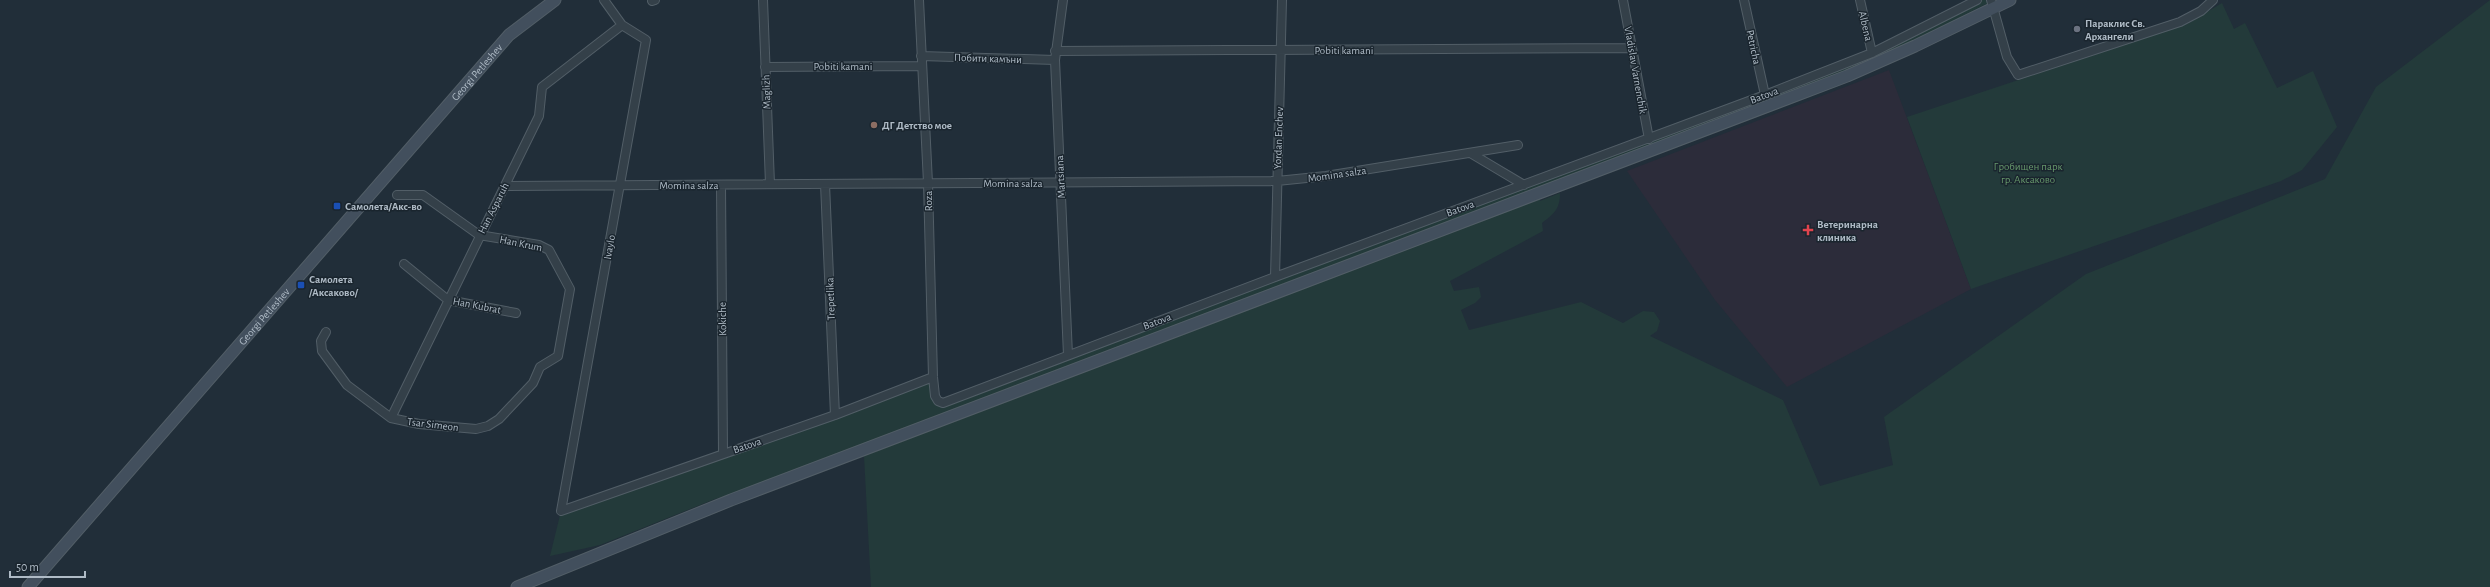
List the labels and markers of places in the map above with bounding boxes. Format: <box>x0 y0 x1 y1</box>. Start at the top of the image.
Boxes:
place label: Параклис Св. Архангели <box>2085 18 2146 42</box>
marker: Параклис Св. Архангели <box>2072 24 2082 34</box>
marker: ДГ Детство мое <box>869 120 879 130</box>
place label: ДГ Детство мое <box>882 120 952 131</box>
marker: Самолета/Акс-во <box>332 201 342 211</box>
place label: Самолета/Акс-во <box>345 201 422 212</box>
place label: Ветеринарна клиника <box>1817 219 1878 243</box>
marker: Ветеринарна клиника <box>1802 224 1814 236</box>
place label: Самолета /Аксаково/ <box>308 274 359 298</box>
marker: Самолета /Аксаково/ <box>296 280 306 290</box>

